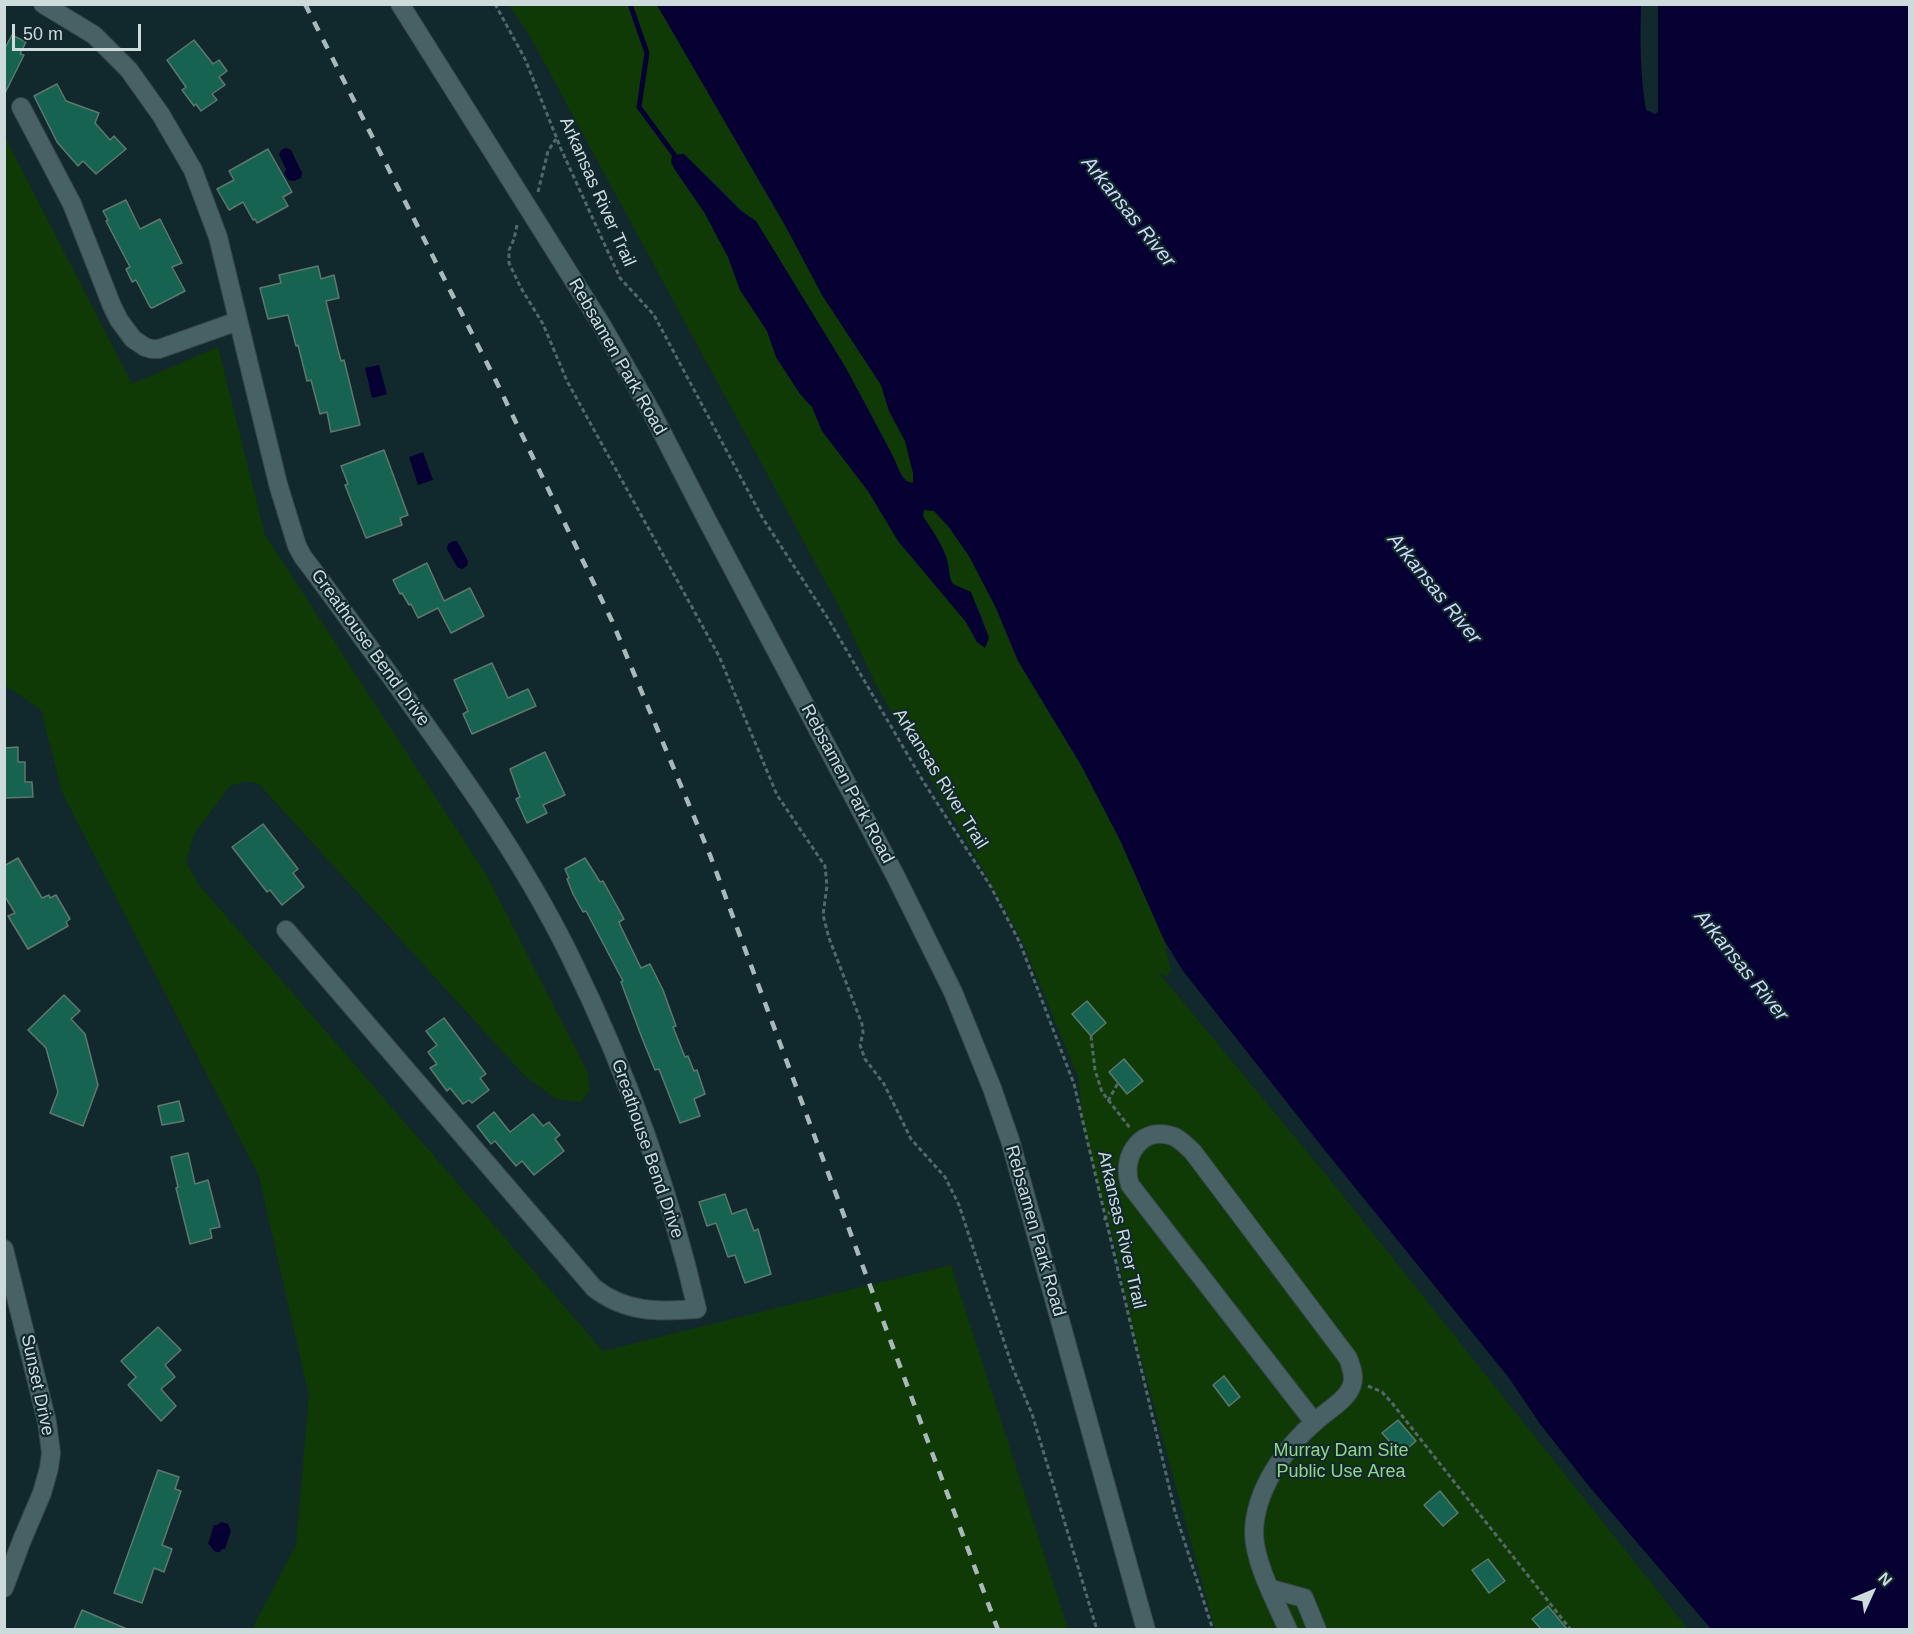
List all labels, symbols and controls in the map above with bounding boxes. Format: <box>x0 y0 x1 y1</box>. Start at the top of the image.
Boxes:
scale bar <box>15 12 144 50</box>
text: 50 m <box>23 24 63 44</box>
street label: Arkansas River Trail <box>554 114 640 270</box>
water label: Arkansas River <box>1076 152 1180 272</box>
street label: Rebsamen Park Road <box>563 275 671 439</box>
water label: Arkansas River <box>1382 529 1486 649</box>
street label: Greathouse Bend Drive <box>306 566 434 730</box>
street label: Rebsamen Park Road <box>796 701 898 867</box>
street label: Arkansas River Trail <box>888 705 992 853</box>
water label: Arkansas River <box>1689 906 1793 1026</box>
street label: Greathouse Bend Drive <box>606 1057 688 1241</box>
street label: Rebsamen Park Road <box>1000 1143 1070 1319</box>
street label: Arkansas River Trail <box>1092 1149 1150 1311</box>
street label: Sunset Drive <box>16 1332 58 1438</box>
park label: Murray Dam Site Public Use Area <box>1273 1440 1409 1482</box>
north arrow <box>1842 1562 1902 1622</box>
text: N <box>1875 1569 1895 1589</box>

